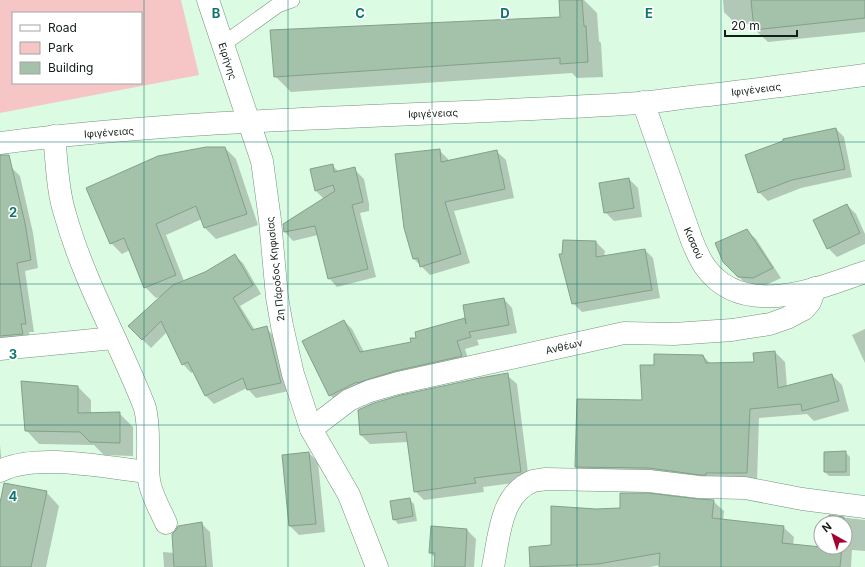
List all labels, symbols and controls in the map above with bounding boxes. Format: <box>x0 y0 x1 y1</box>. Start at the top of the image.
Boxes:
text: B <box>212 5 221 21</box>
text: C <box>355 5 365 21</box>
text: D <box>500 5 510 21</box>
text: E <box>645 5 653 21</box>
legend <box>12 12 142 84</box>
scale bar <box>725 12 797 38</box>
text: 20 m <box>731 18 760 33</box>
text: Road <box>48 20 77 35</box>
text: Park <box>48 40 74 55</box>
street label: Ειρήνης <box>215 41 240 82</box>
text: Building <box>48 60 93 75</box>
street label: Ιφιγένειας <box>730 80 782 98</box>
street label: Ιφιγένειας <box>408 106 458 120</box>
street label: Ιφιγένειας <box>84 124 135 140</box>
text: 2 <box>9 204 17 220</box>
street label: 2η Πάροδος Κηφισίας <box>263 216 287 322</box>
street label: Κισσού <box>682 225 706 261</box>
street label: Ανθέων <box>544 336 584 356</box>
text: 3 <box>9 346 17 362</box>
text: 4 <box>9 488 18 504</box>
north arrow <box>813 515 853 555</box>
text: N <box>819 519 834 535</box>

